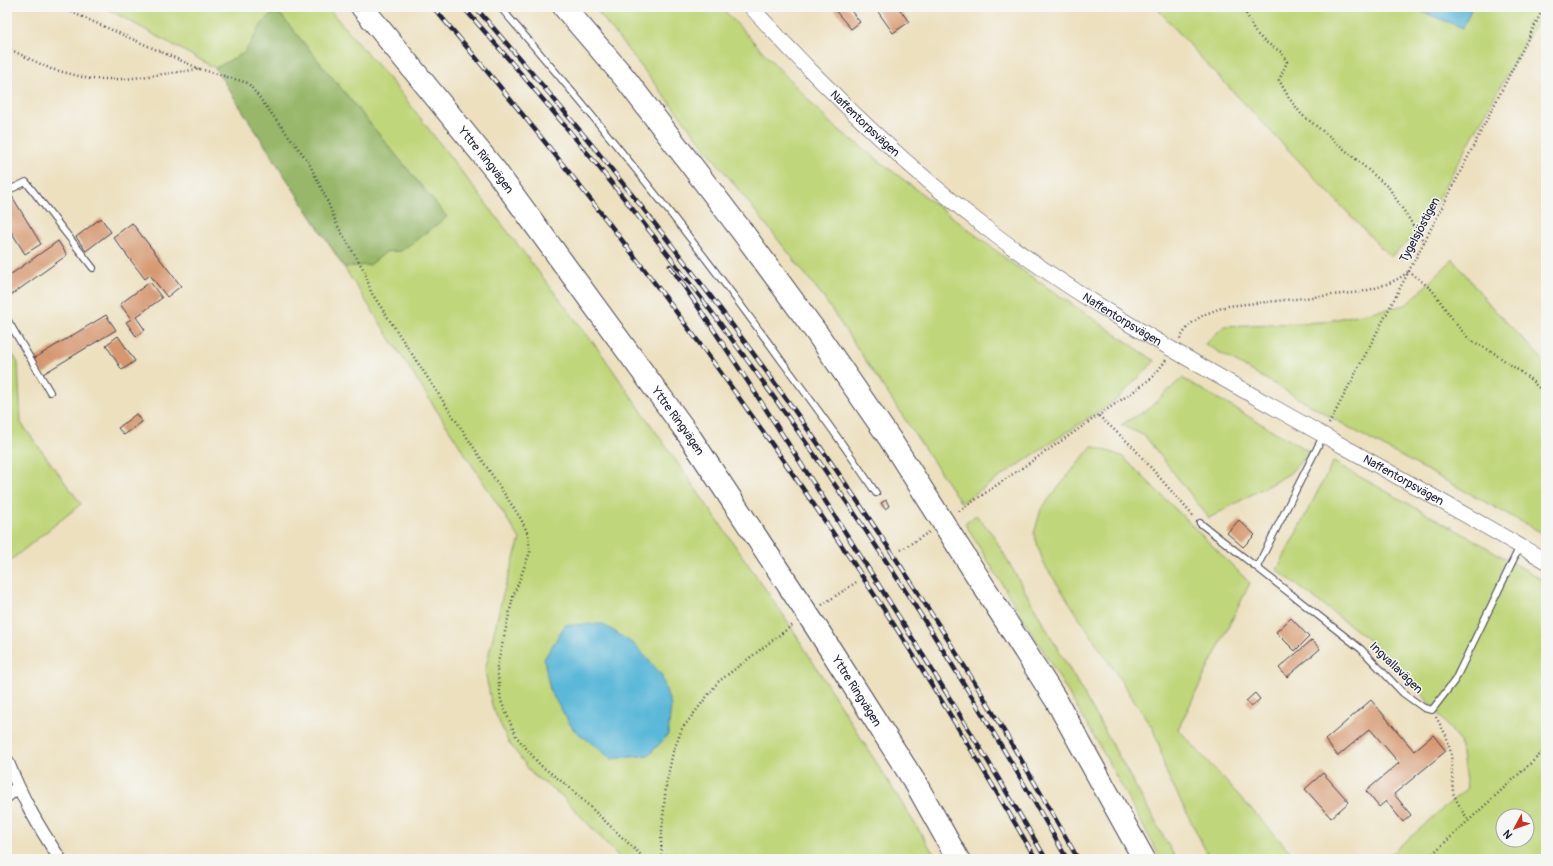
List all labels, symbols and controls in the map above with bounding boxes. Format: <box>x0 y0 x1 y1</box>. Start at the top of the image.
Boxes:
street label: Naffentorpsvägen <box>827 87 903 160</box>
street label: Yttre Ringvägen <box>455 123 517 196</box>
street label: Tygelsjöstigen <box>1397 195 1444 265</box>
street label: Naffentorpsvägen <box>1080 289 1165 349</box>
street label: Yttre Ringvägen <box>648 383 708 458</box>
street label: Naffentorpsvägen <box>1360 451 1447 509</box>
street label: Ingvallavägen <box>1366 639 1426 697</box>
street label: Yttre Ringvägen <box>828 652 885 729</box>
north arrow <box>1495 808 1535 848</box>
text: N <box>1500 827 1515 841</box>

